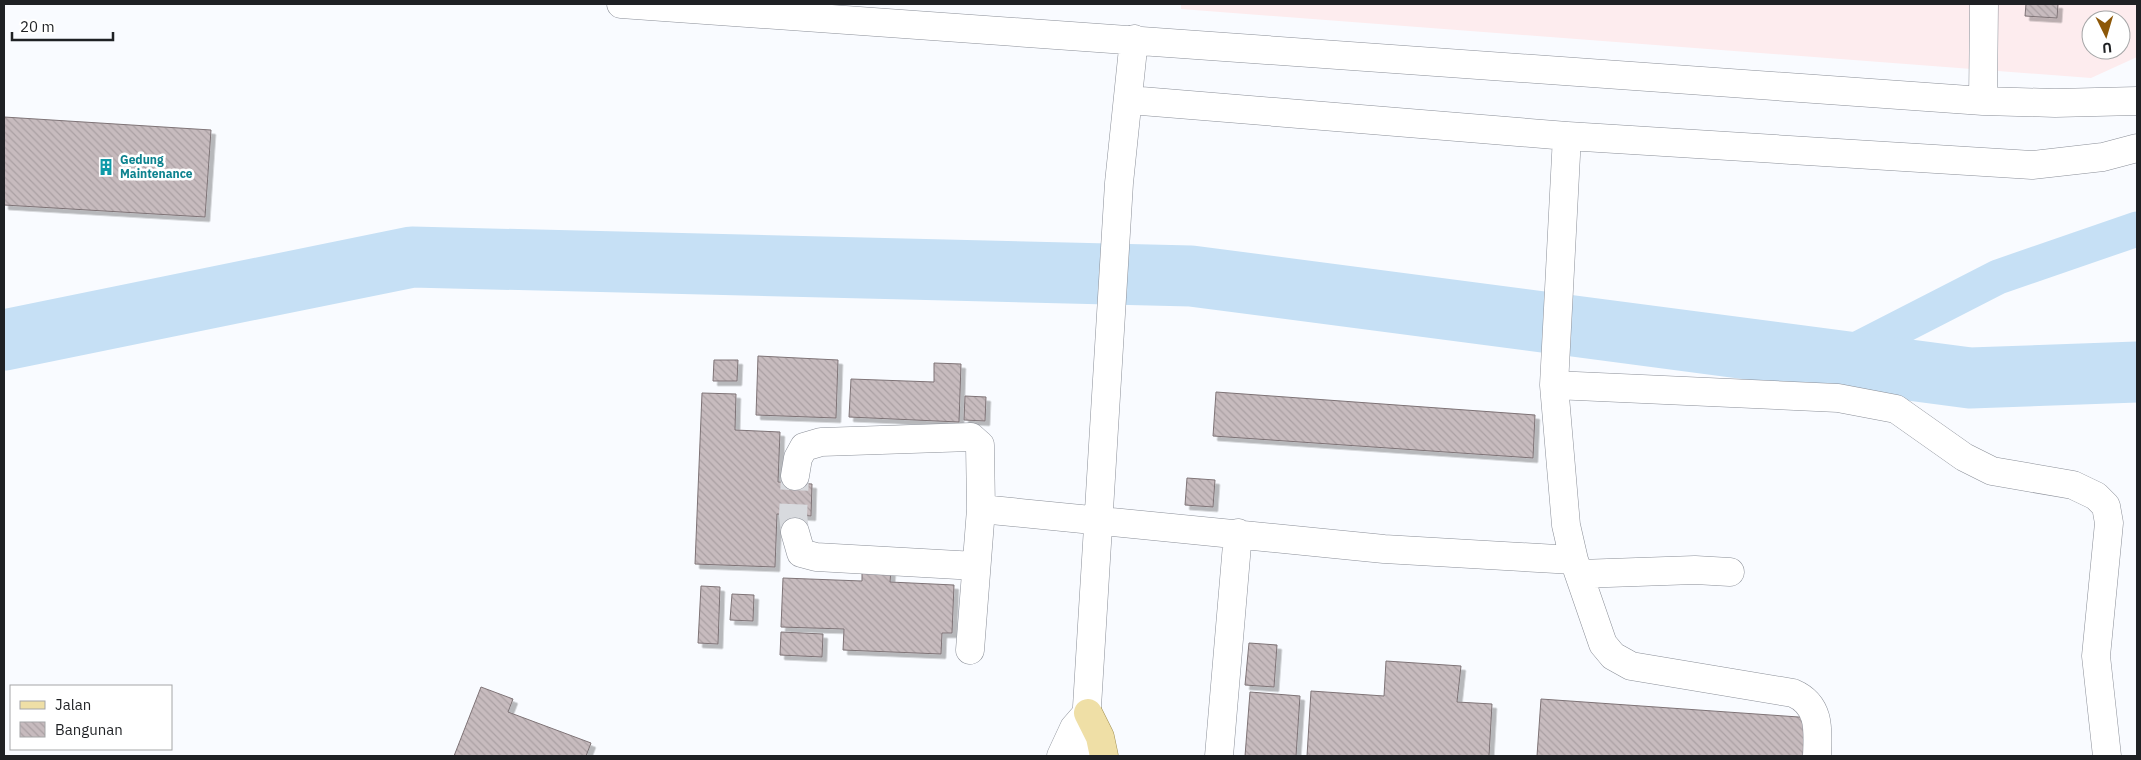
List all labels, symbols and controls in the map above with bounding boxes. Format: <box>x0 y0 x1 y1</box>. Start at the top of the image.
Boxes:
scale bar <box>12 10 114 42</box>
north arrow <box>2081 10 2131 60</box>
text: 20 m <box>20 17 55 36</box>
text: U <box>2102 39 2113 57</box>
place label: Gedung Maintenance <box>120 152 193 181</box>
building icon: Gedung Maintenance <box>96 157 116 177</box>
legend <box>10 685 172 750</box>
text: Jalan <box>55 695 91 714</box>
text: Bangunan <box>55 720 123 739</box>

